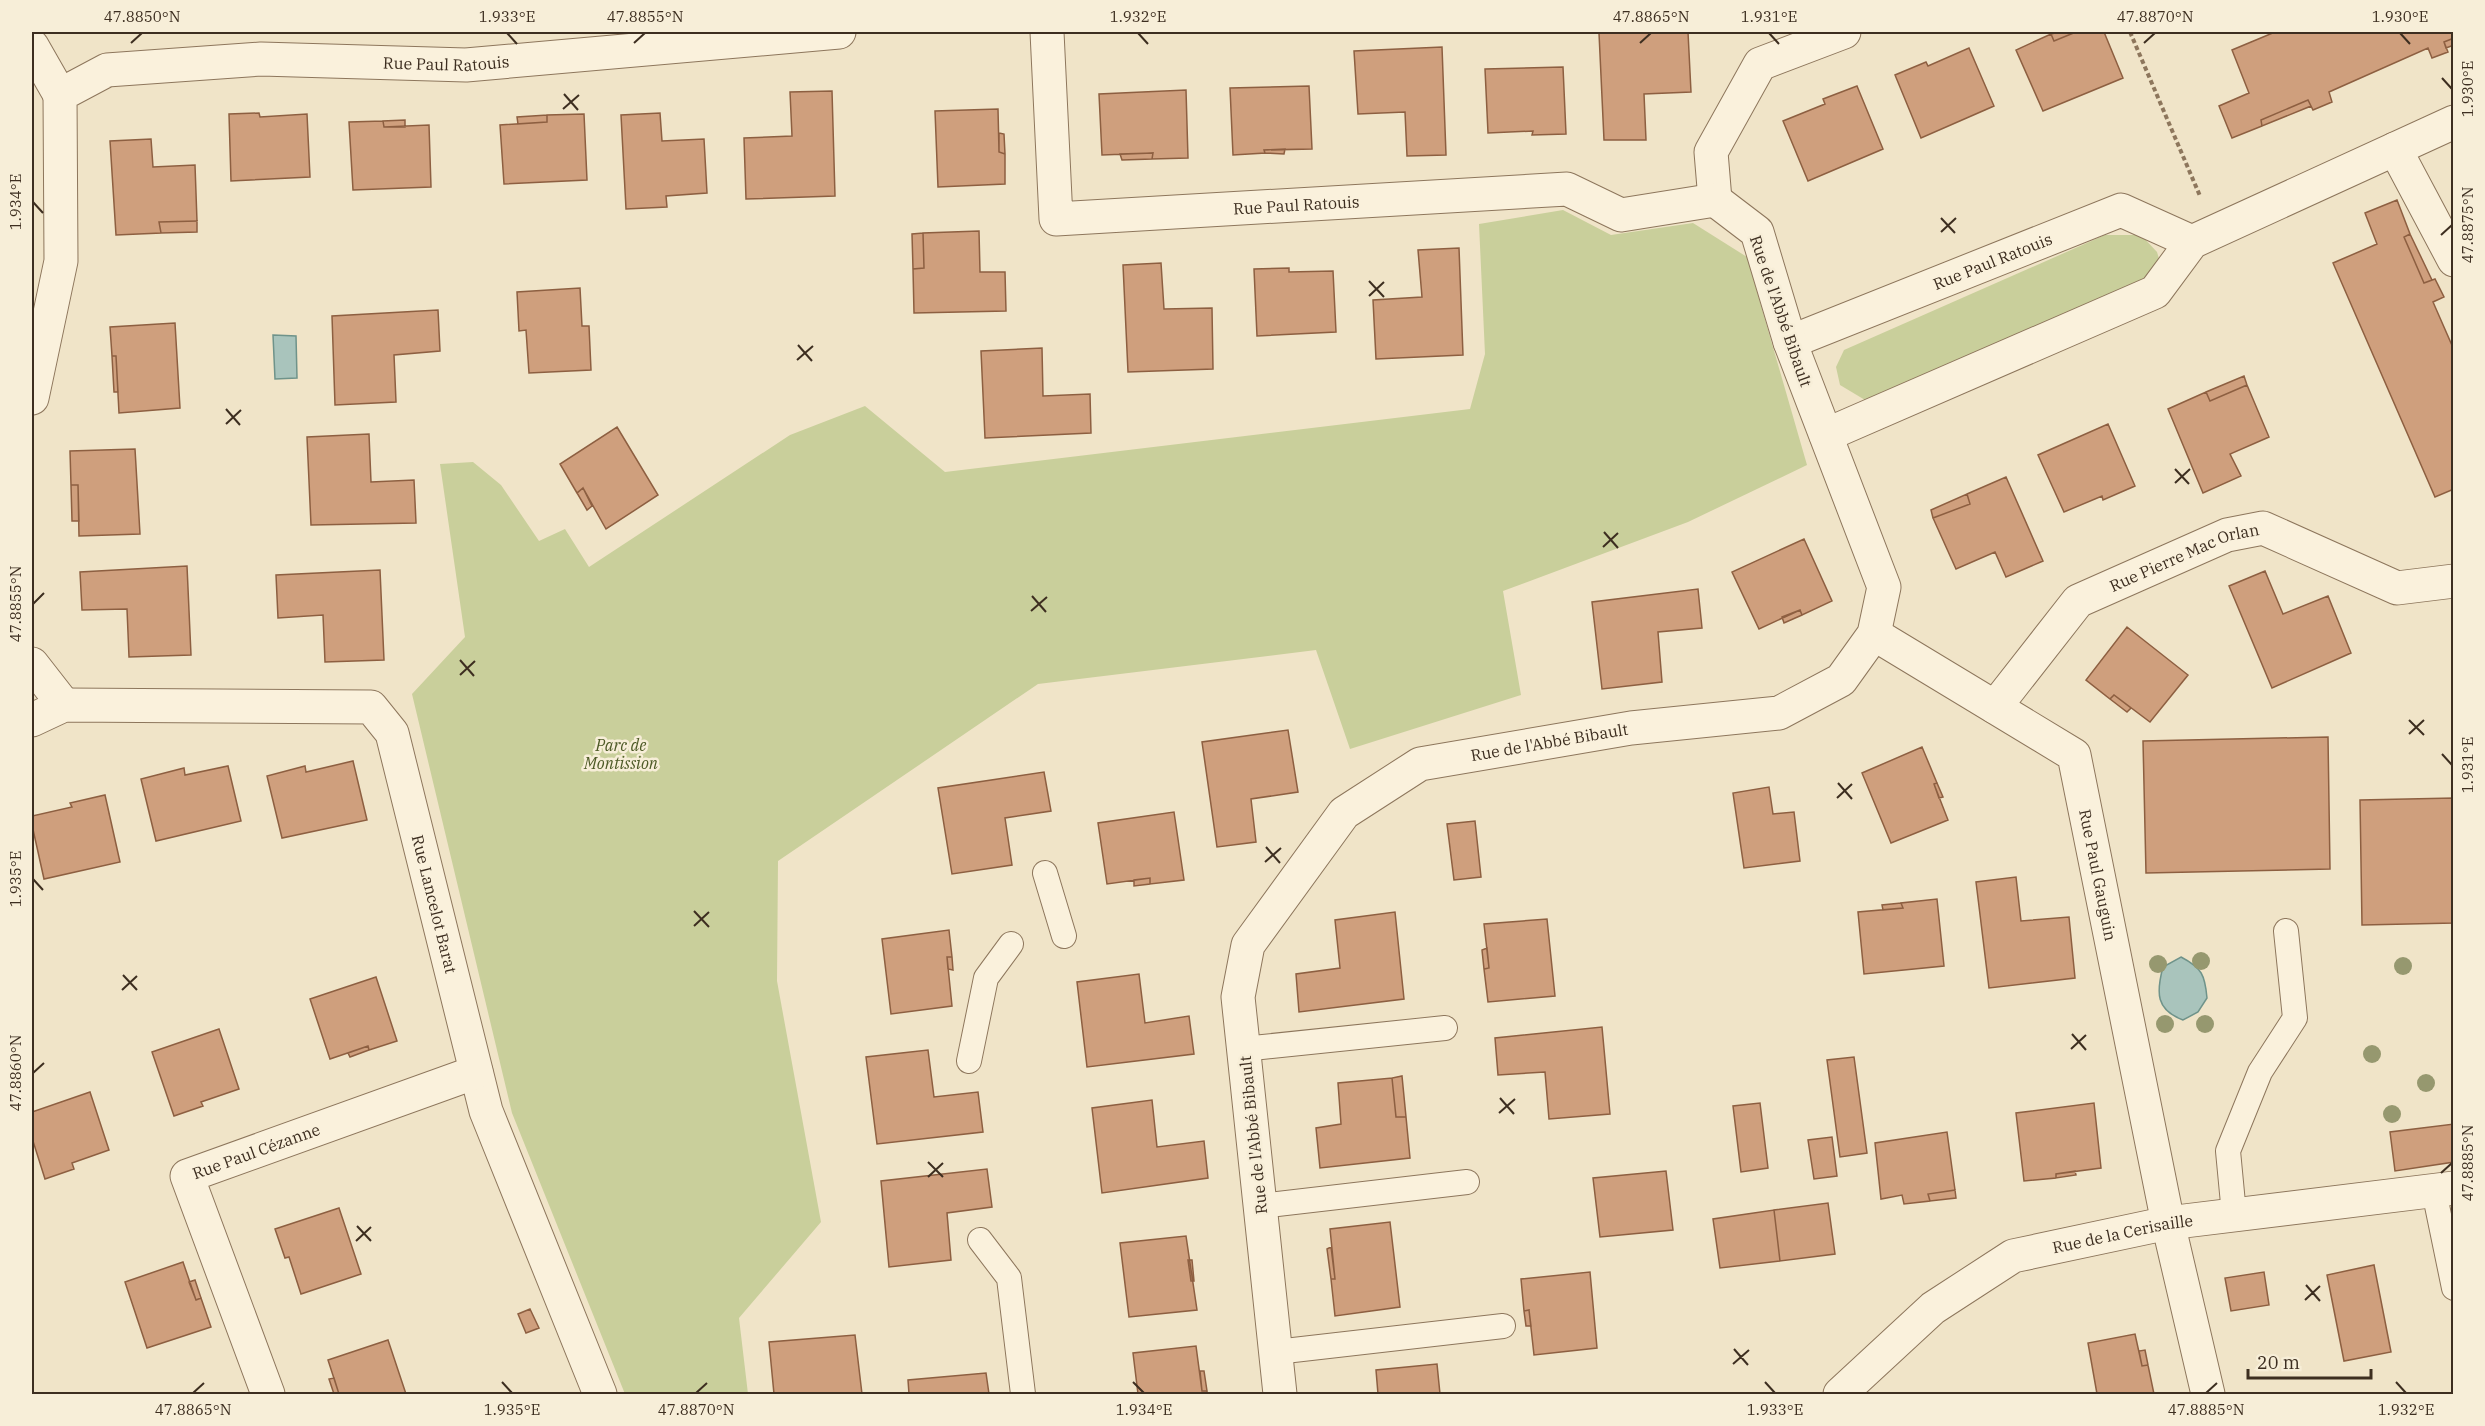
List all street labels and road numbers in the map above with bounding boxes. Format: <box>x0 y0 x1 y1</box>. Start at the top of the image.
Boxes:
street label: Rue Paul Ratouis <box>383 51 510 75</box>
street label: Rue Paul Ratouis <box>1233 191 1360 219</box>
street label: Rue Paul Ratouis <box>1930 229 2055 294</box>
street label: Rue de l'Abbé Bibault <box>1746 233 1816 390</box>
street label: Rue Pierre Mac Orlan <box>2106 519 2261 596</box>
street label: Rue de l'Abbé Bibault <box>1469 719 1630 765</box>
street label: Rue Paul Gauguin <box>2075 807 2121 942</box>
street label: Rue Lancelot Barat <box>408 833 461 976</box>
street label: Rue de l'Abbé Bibault <box>1235 1054 1271 1215</box>
street label: Rue Paul Cézanne <box>189 1119 323 1183</box>
street label: Rue de la Cerisaille <box>2050 1210 2194 1257</box>

